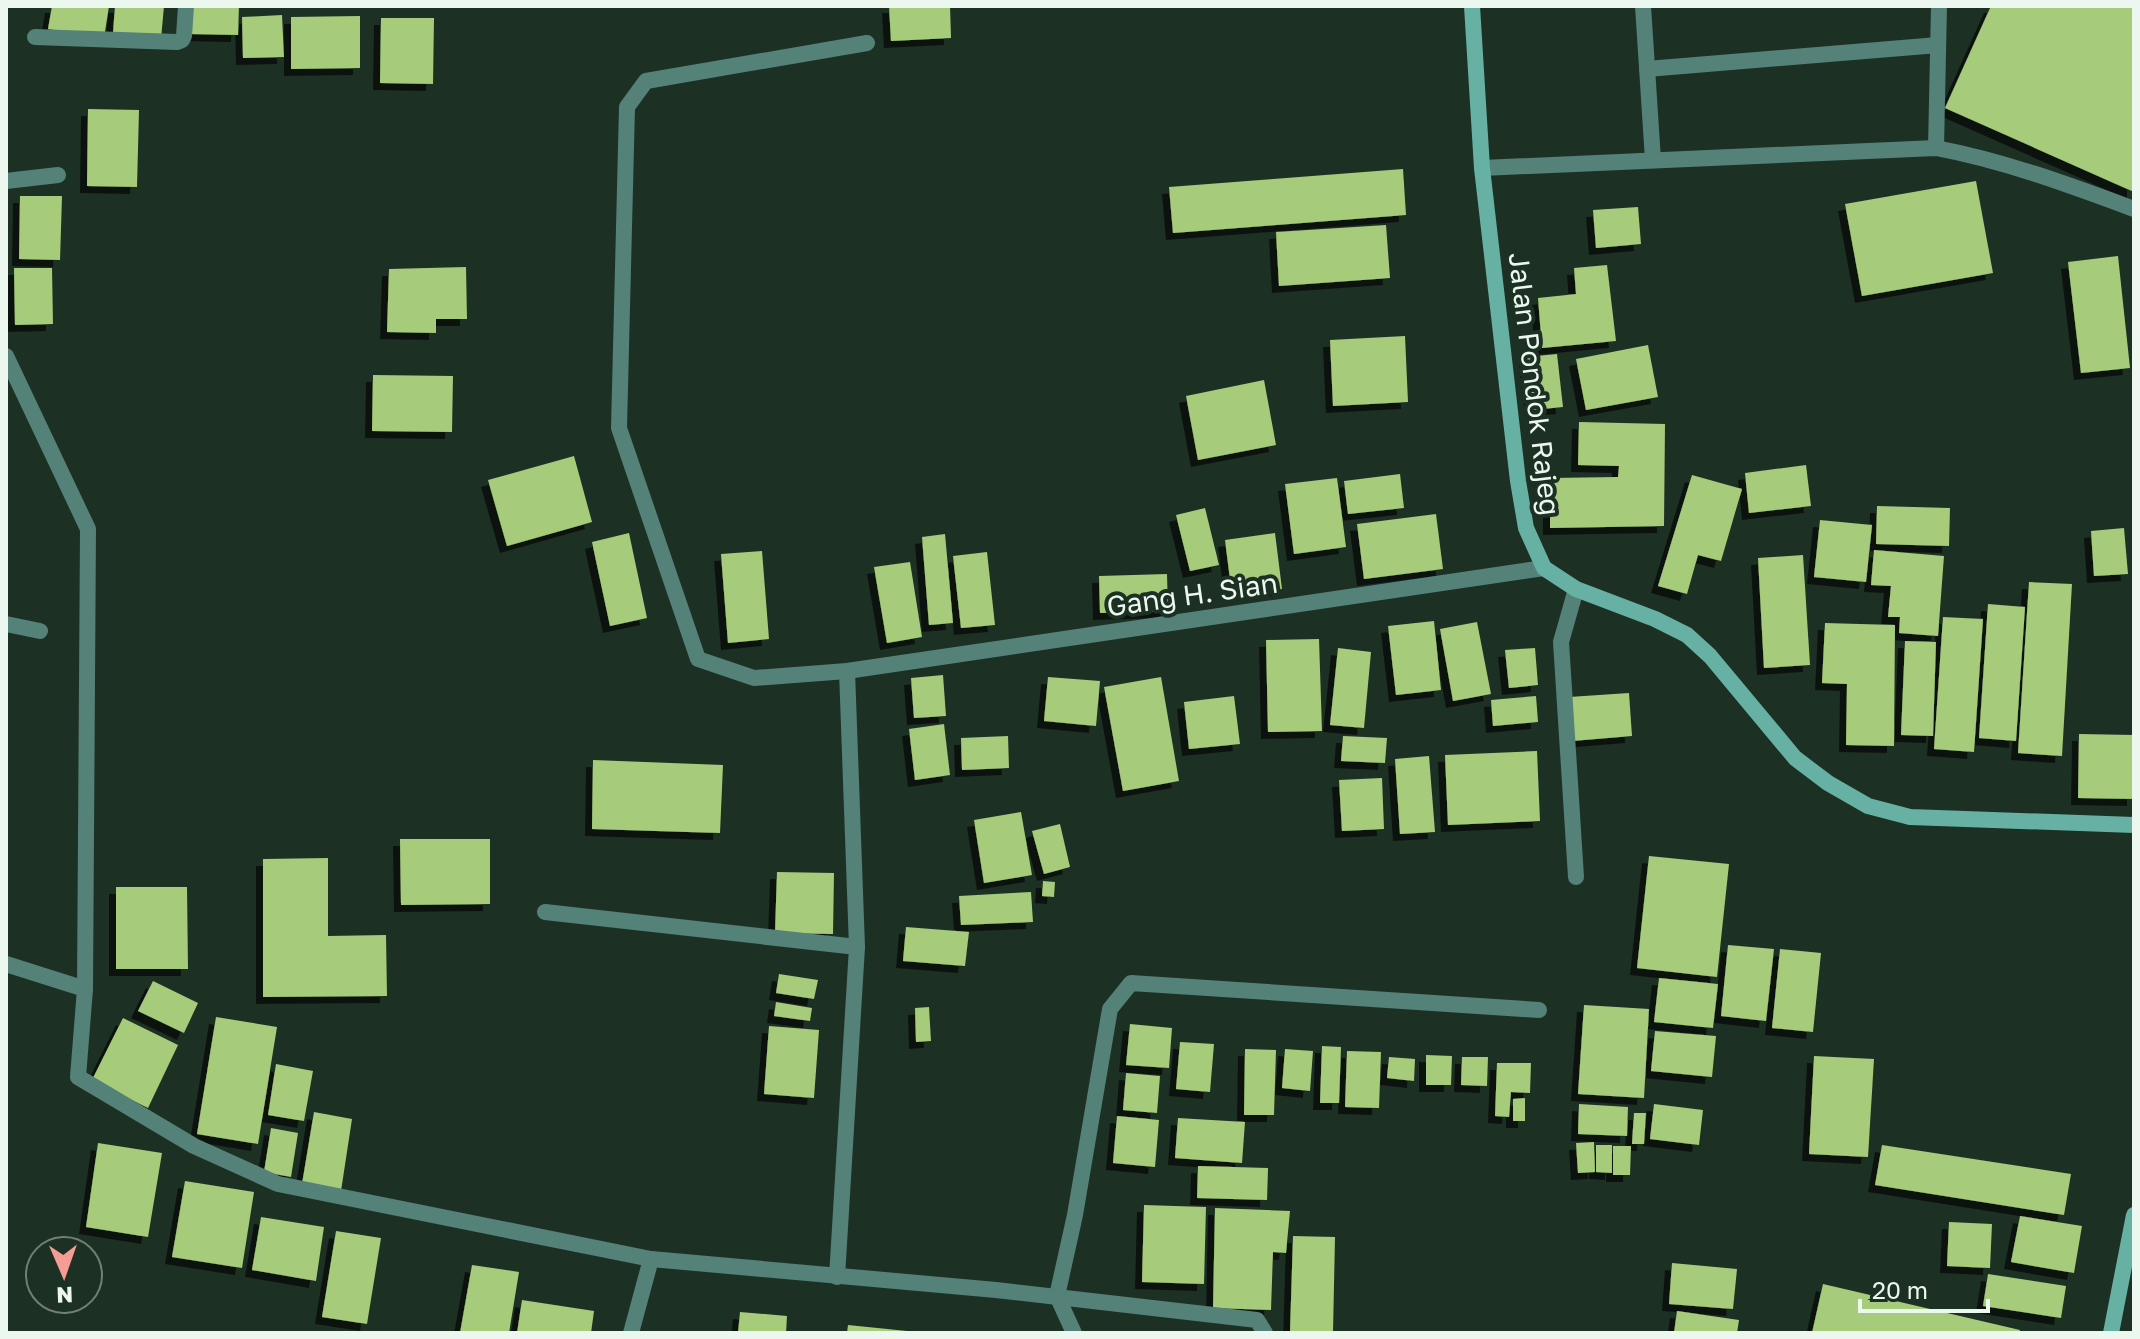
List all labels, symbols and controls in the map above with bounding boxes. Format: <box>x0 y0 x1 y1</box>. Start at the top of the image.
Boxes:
street label: Jalan Pondok Rajeg <box>1502 251 1568 517</box>
street label: Gang H. Sian <box>1104 566 1280 622</box>
north arrow <box>24 1235 104 1315</box>
scale bar <box>1860 1263 1988 1313</box>
text: 20 m <box>1872 1275 1928 1304</box>
text: N <box>56 1282 74 1309</box>

